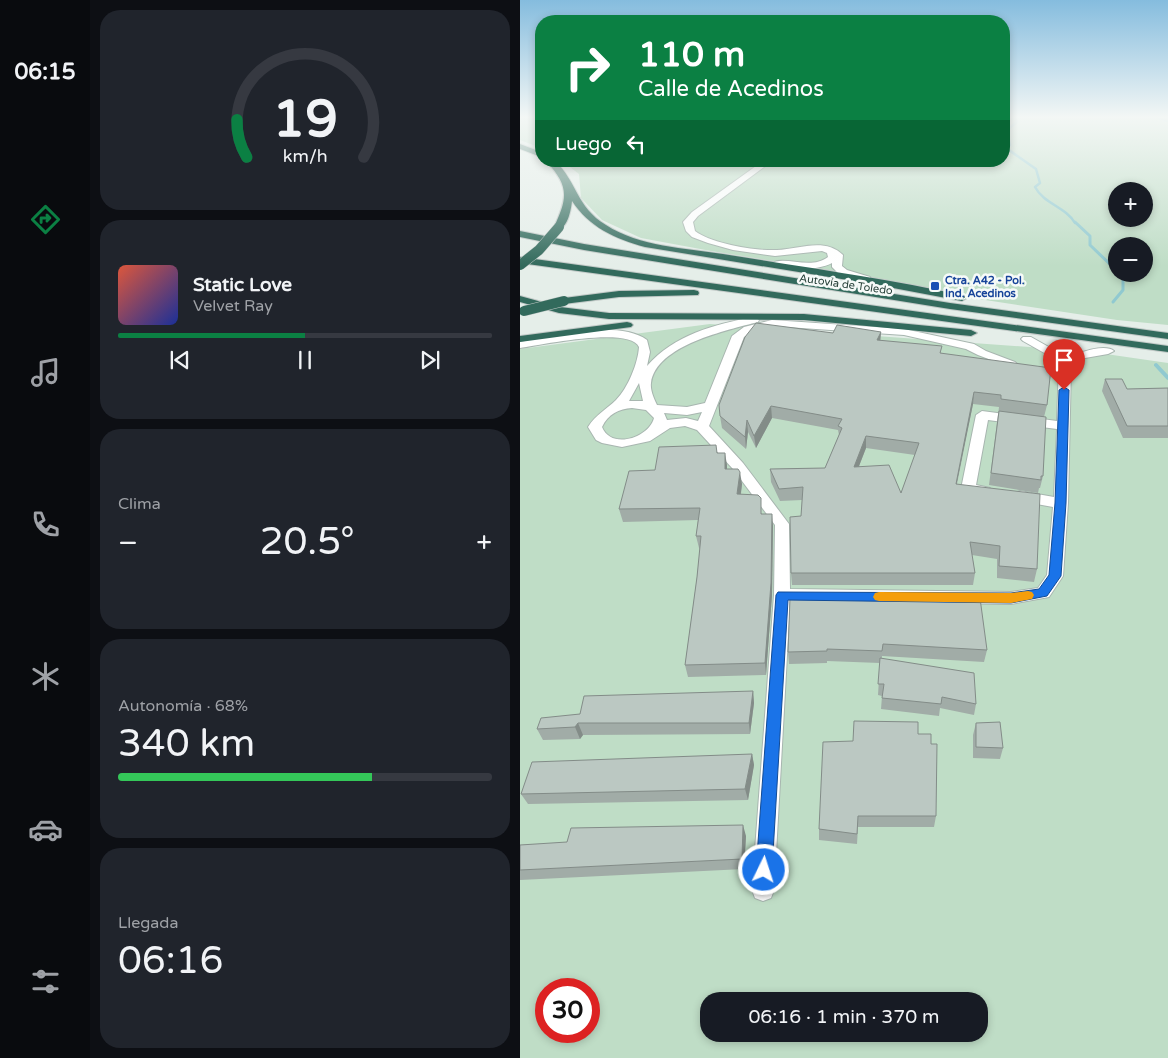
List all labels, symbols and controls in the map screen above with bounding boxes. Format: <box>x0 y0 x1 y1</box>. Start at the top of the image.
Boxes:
text: 110 m <box>638 34 745 76</box>
icon: right <box>555 35 620 100</box>
text: 06:15 <box>15 59 75 85</box>
text: Calle de Acedinos <box>638 76 824 102</box>
text: 19 <box>272 88 338 151</box>
icon: left <box>622 130 650 158</box>
text: Luego <box>555 133 612 155</box>
text: km/h <box>283 146 327 167</box>
map controls <box>1108 182 1153 282</box>
button: + <box>1108 182 1153 227</box>
icon: directions <box>28 202 63 237</box>
button: − <box>1108 237 1153 282</box>
street label: Autovía de Toledo <box>798 271 894 298</box>
text: Static Love <box>193 274 292 296</box>
place label: Ctra. A42 - Pol. Ind. Acedinos <box>945 274 1025 300</box>
marker: Ctra. A42 - Pol. Ind. Acedinos <box>929 280 941 292</box>
text: Velvet Ray <box>193 296 273 316</box>
pin <box>1043 339 1085 390</box>
icon: previous <box>166 346 194 374</box>
icon: pause <box>291 346 319 374</box>
icon: next <box>416 346 444 374</box>
icon: arrive <box>1050 346 1078 374</box>
icon: music <box>28 355 63 390</box>
text: Clima <box>118 494 161 514</box>
icon: phone <box>28 507 63 542</box>
text: 20.5° <box>260 519 355 565</box>
text: − <box>118 526 138 560</box>
text: + <box>476 526 492 560</box>
icon: climate <box>28 659 63 694</box>
text: Autonomía · 68% <box>118 696 248 716</box>
text: 340 km <box>118 721 255 767</box>
icon: car <box>28 812 63 847</box>
position arrow <box>737 843 789 895</box>
text: Llegada <box>118 913 178 933</box>
text: 06:16 <box>118 938 223 984</box>
icon: filters <box>28 964 63 999</box>
speed limit sign: 30 <box>535 978 600 1043</box>
text: 06:16 · 1 min · 370 m <box>748 1006 940 1028</box>

